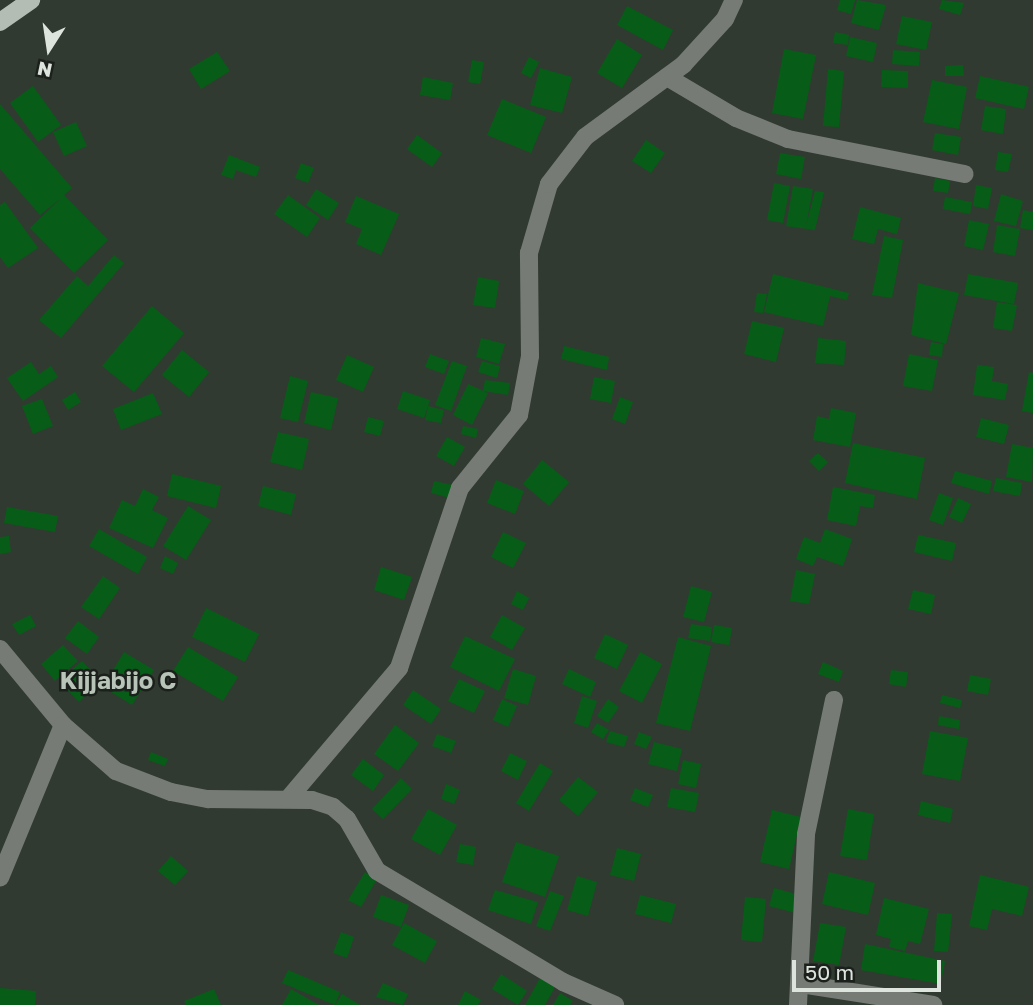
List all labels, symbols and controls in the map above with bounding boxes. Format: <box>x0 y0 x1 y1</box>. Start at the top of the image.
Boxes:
north arrow <box>14 14 84 84</box>
text: N <box>35 57 54 83</box>
district label: Kijjabijo C <box>60 666 176 694</box>
scale bar <box>795 946 944 990</box>
text: 50 m <box>805 959 854 985</box>

